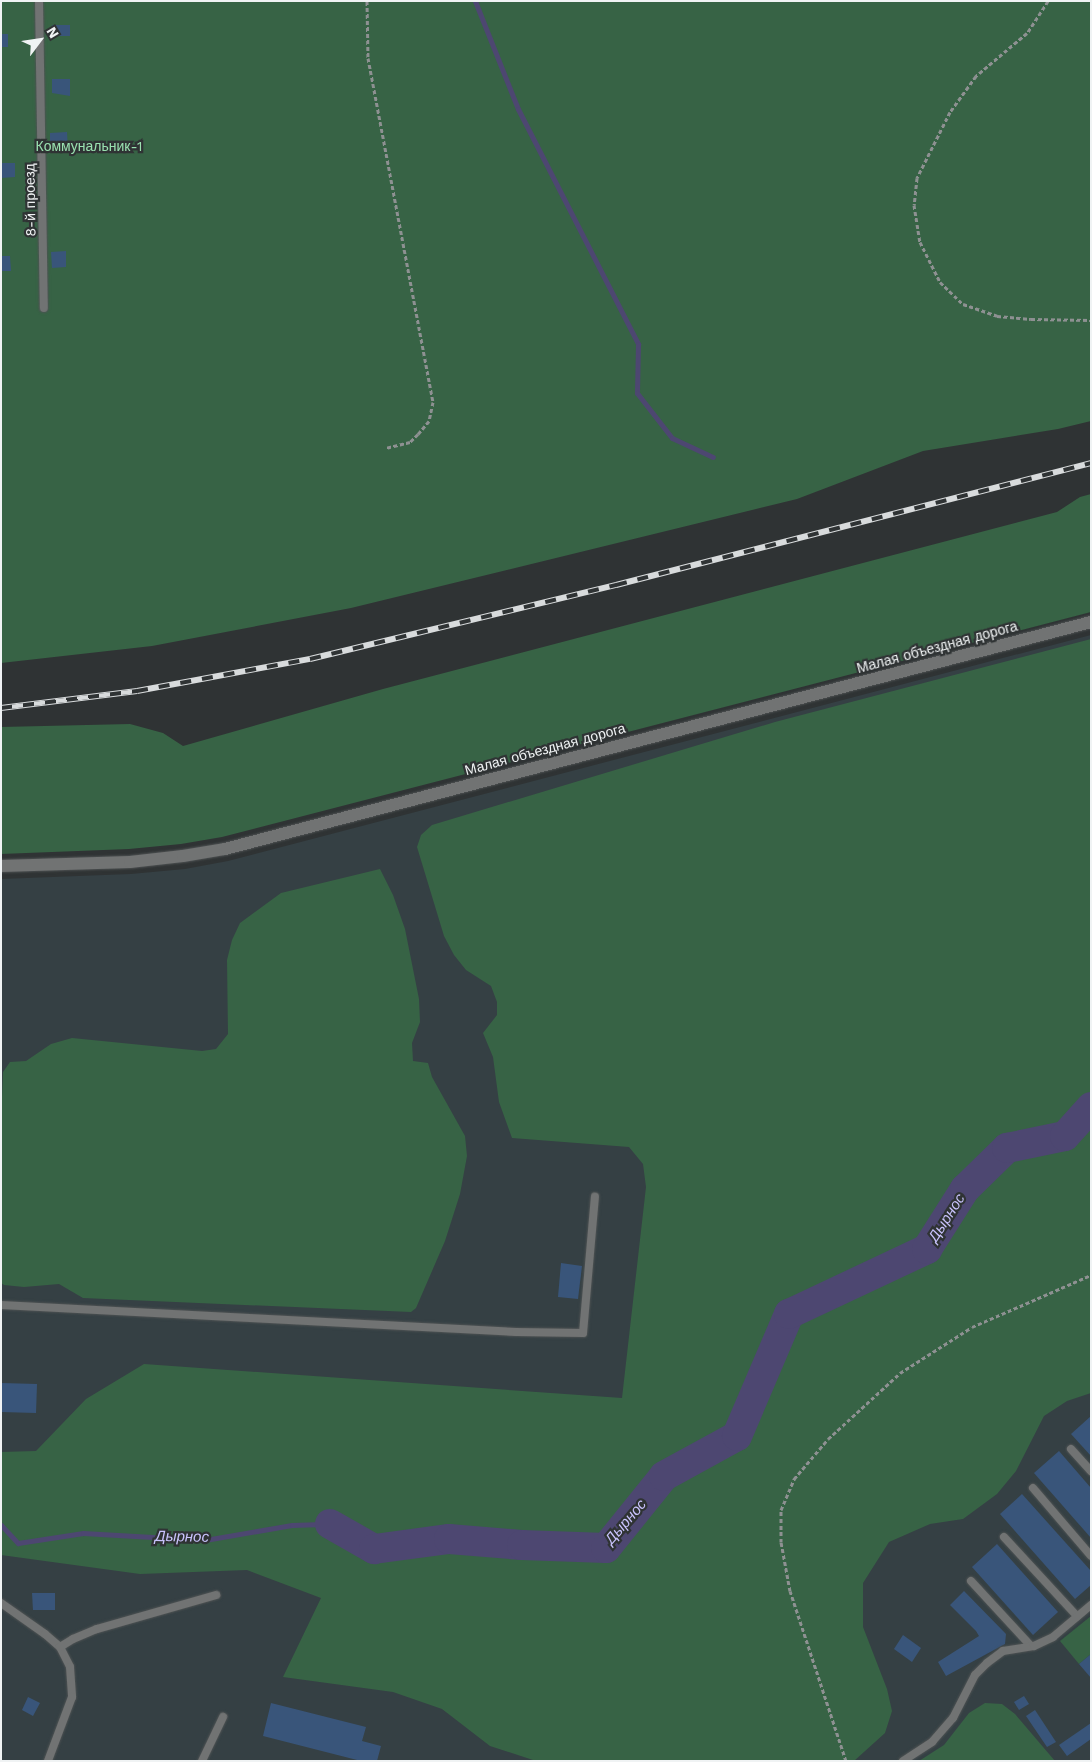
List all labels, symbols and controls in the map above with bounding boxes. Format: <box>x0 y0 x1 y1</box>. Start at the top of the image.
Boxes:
north arrow <box>15 15 65 65</box>
text: N <box>43 24 62 41</box>
park label: Коммунальник-1 <box>35 138 143 154</box>
street label: 8-й проезд <box>21 163 39 237</box>
street label: Малая объездная дорога <box>855 617 1019 677</box>
street label: Малая объездная дорога <box>463 719 627 779</box>
water label: Дырнос <box>925 1190 969 1246</box>
water label: Дырнос <box>601 1496 651 1548</box>
water label: Дырнос <box>155 1528 209 1546</box>

